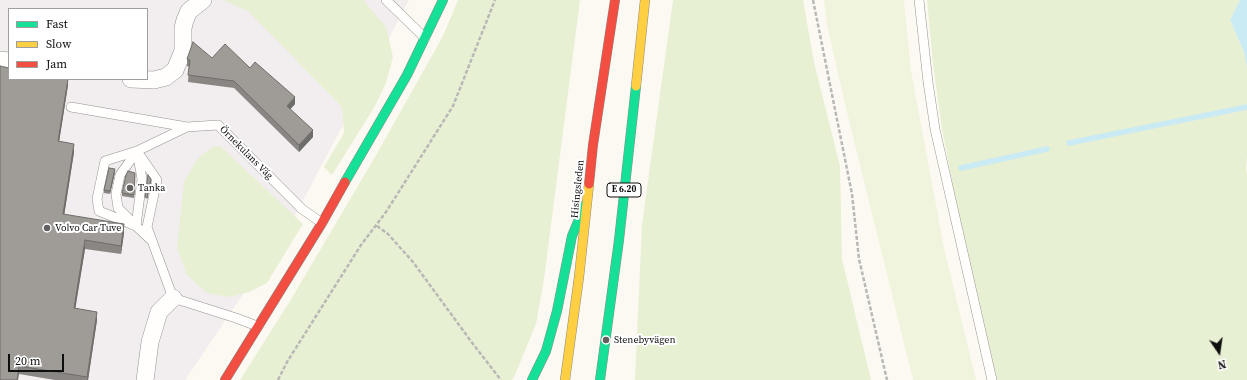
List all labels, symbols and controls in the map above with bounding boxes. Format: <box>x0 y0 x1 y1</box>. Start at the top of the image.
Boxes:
legend <box>8 8 148 80</box>
text: Fast <box>46 16 68 32</box>
text: Slow <box>46 36 71 52</box>
text: Jam <box>46 56 67 72</box>
street label: Örnekulans Väg <box>217 124 275 182</box>
street label: Hisingsleden <box>569 159 587 219</box>
place label: Tanka <box>138 182 165 194</box>
marker: Tanka <box>125 183 135 193</box>
road number: E 6.20 <box>607 183 641 197</box>
place label: Volvo Car Tuve <box>55 222 121 234</box>
marker: Volvo Car Tuve <box>42 223 52 233</box>
north arrow <box>1199 332 1239 372</box>
place label: Stenebyvägen <box>614 334 675 346</box>
marker: Stenebyvägen <box>601 335 611 345</box>
scale bar <box>10 346 66 372</box>
text: 20 m <box>15 353 41 369</box>
text: N <box>1216 356 1227 372</box>

